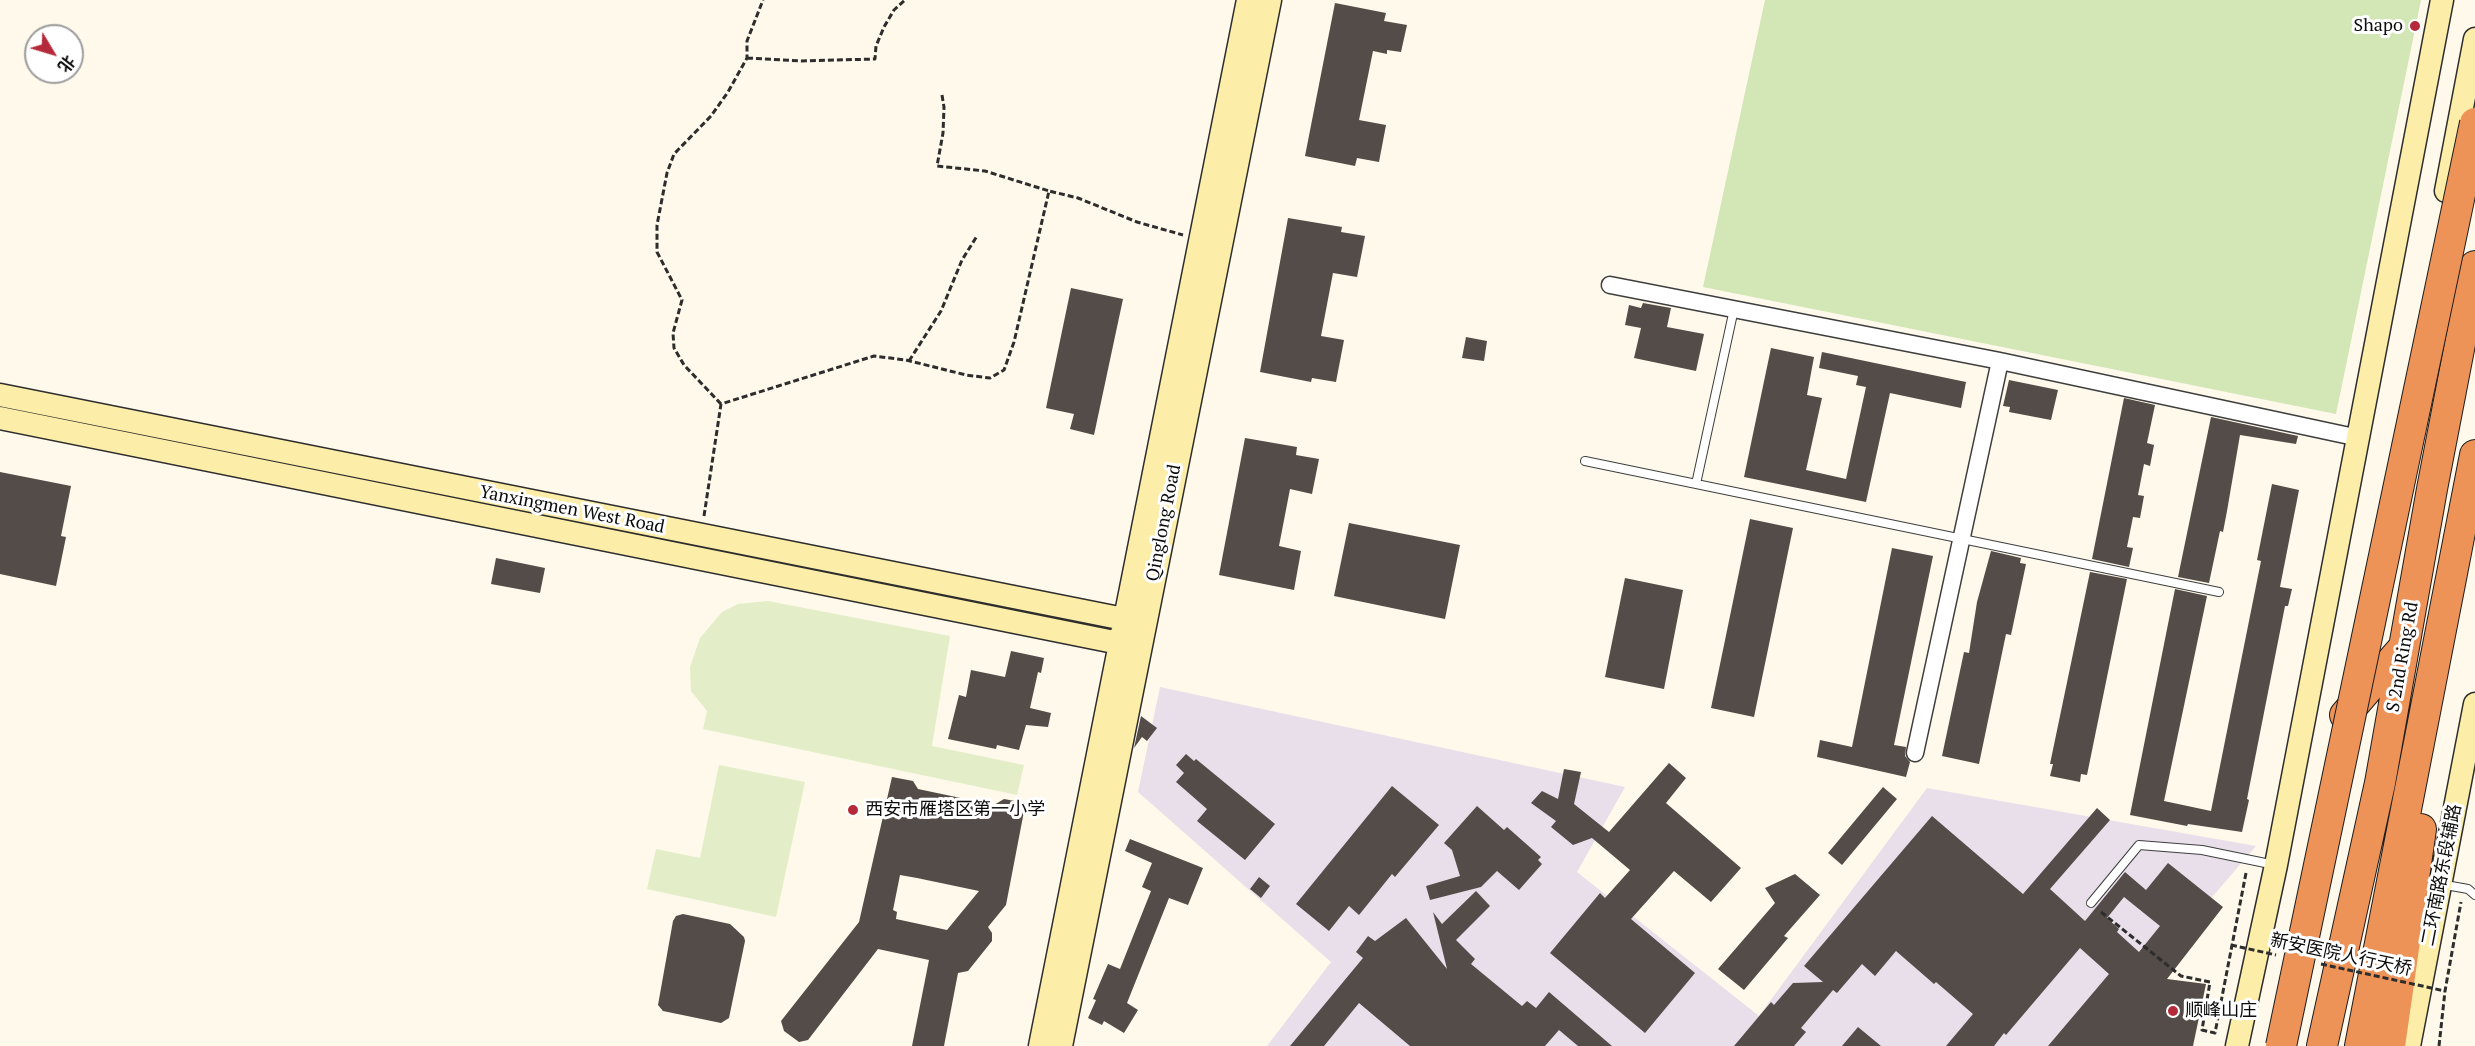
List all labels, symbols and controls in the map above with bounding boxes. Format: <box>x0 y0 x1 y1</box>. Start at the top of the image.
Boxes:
place label: Shapo <box>2354 15 2403 37</box>
marker: Shapo <box>2408 19 2422 33</box>
north arrow <box>24 24 84 84</box>
text: 北 <box>53 51 80 77</box>
street label: Qinglong Road <box>1142 463 1186 583</box>
street label: Yanxingmen West Road <box>478 481 666 539</box>
street label: S 2nd Ring Rd <box>2383 600 2423 714</box>
place label: 西安市雁塔区第一小学 <box>865 799 1045 821</box>
street label: 二环南路东段辅路 <box>2418 802 2466 948</box>
marker: 西安市雁塔区第一小学 <box>846 803 860 817</box>
street label: 新安医院人行天桥 <box>2268 929 2414 981</box>
place label: 顺峰山庄 <box>2185 1000 2257 1022</box>
marker: 顺峰山庄 <box>2166 1004 2180 1018</box>

